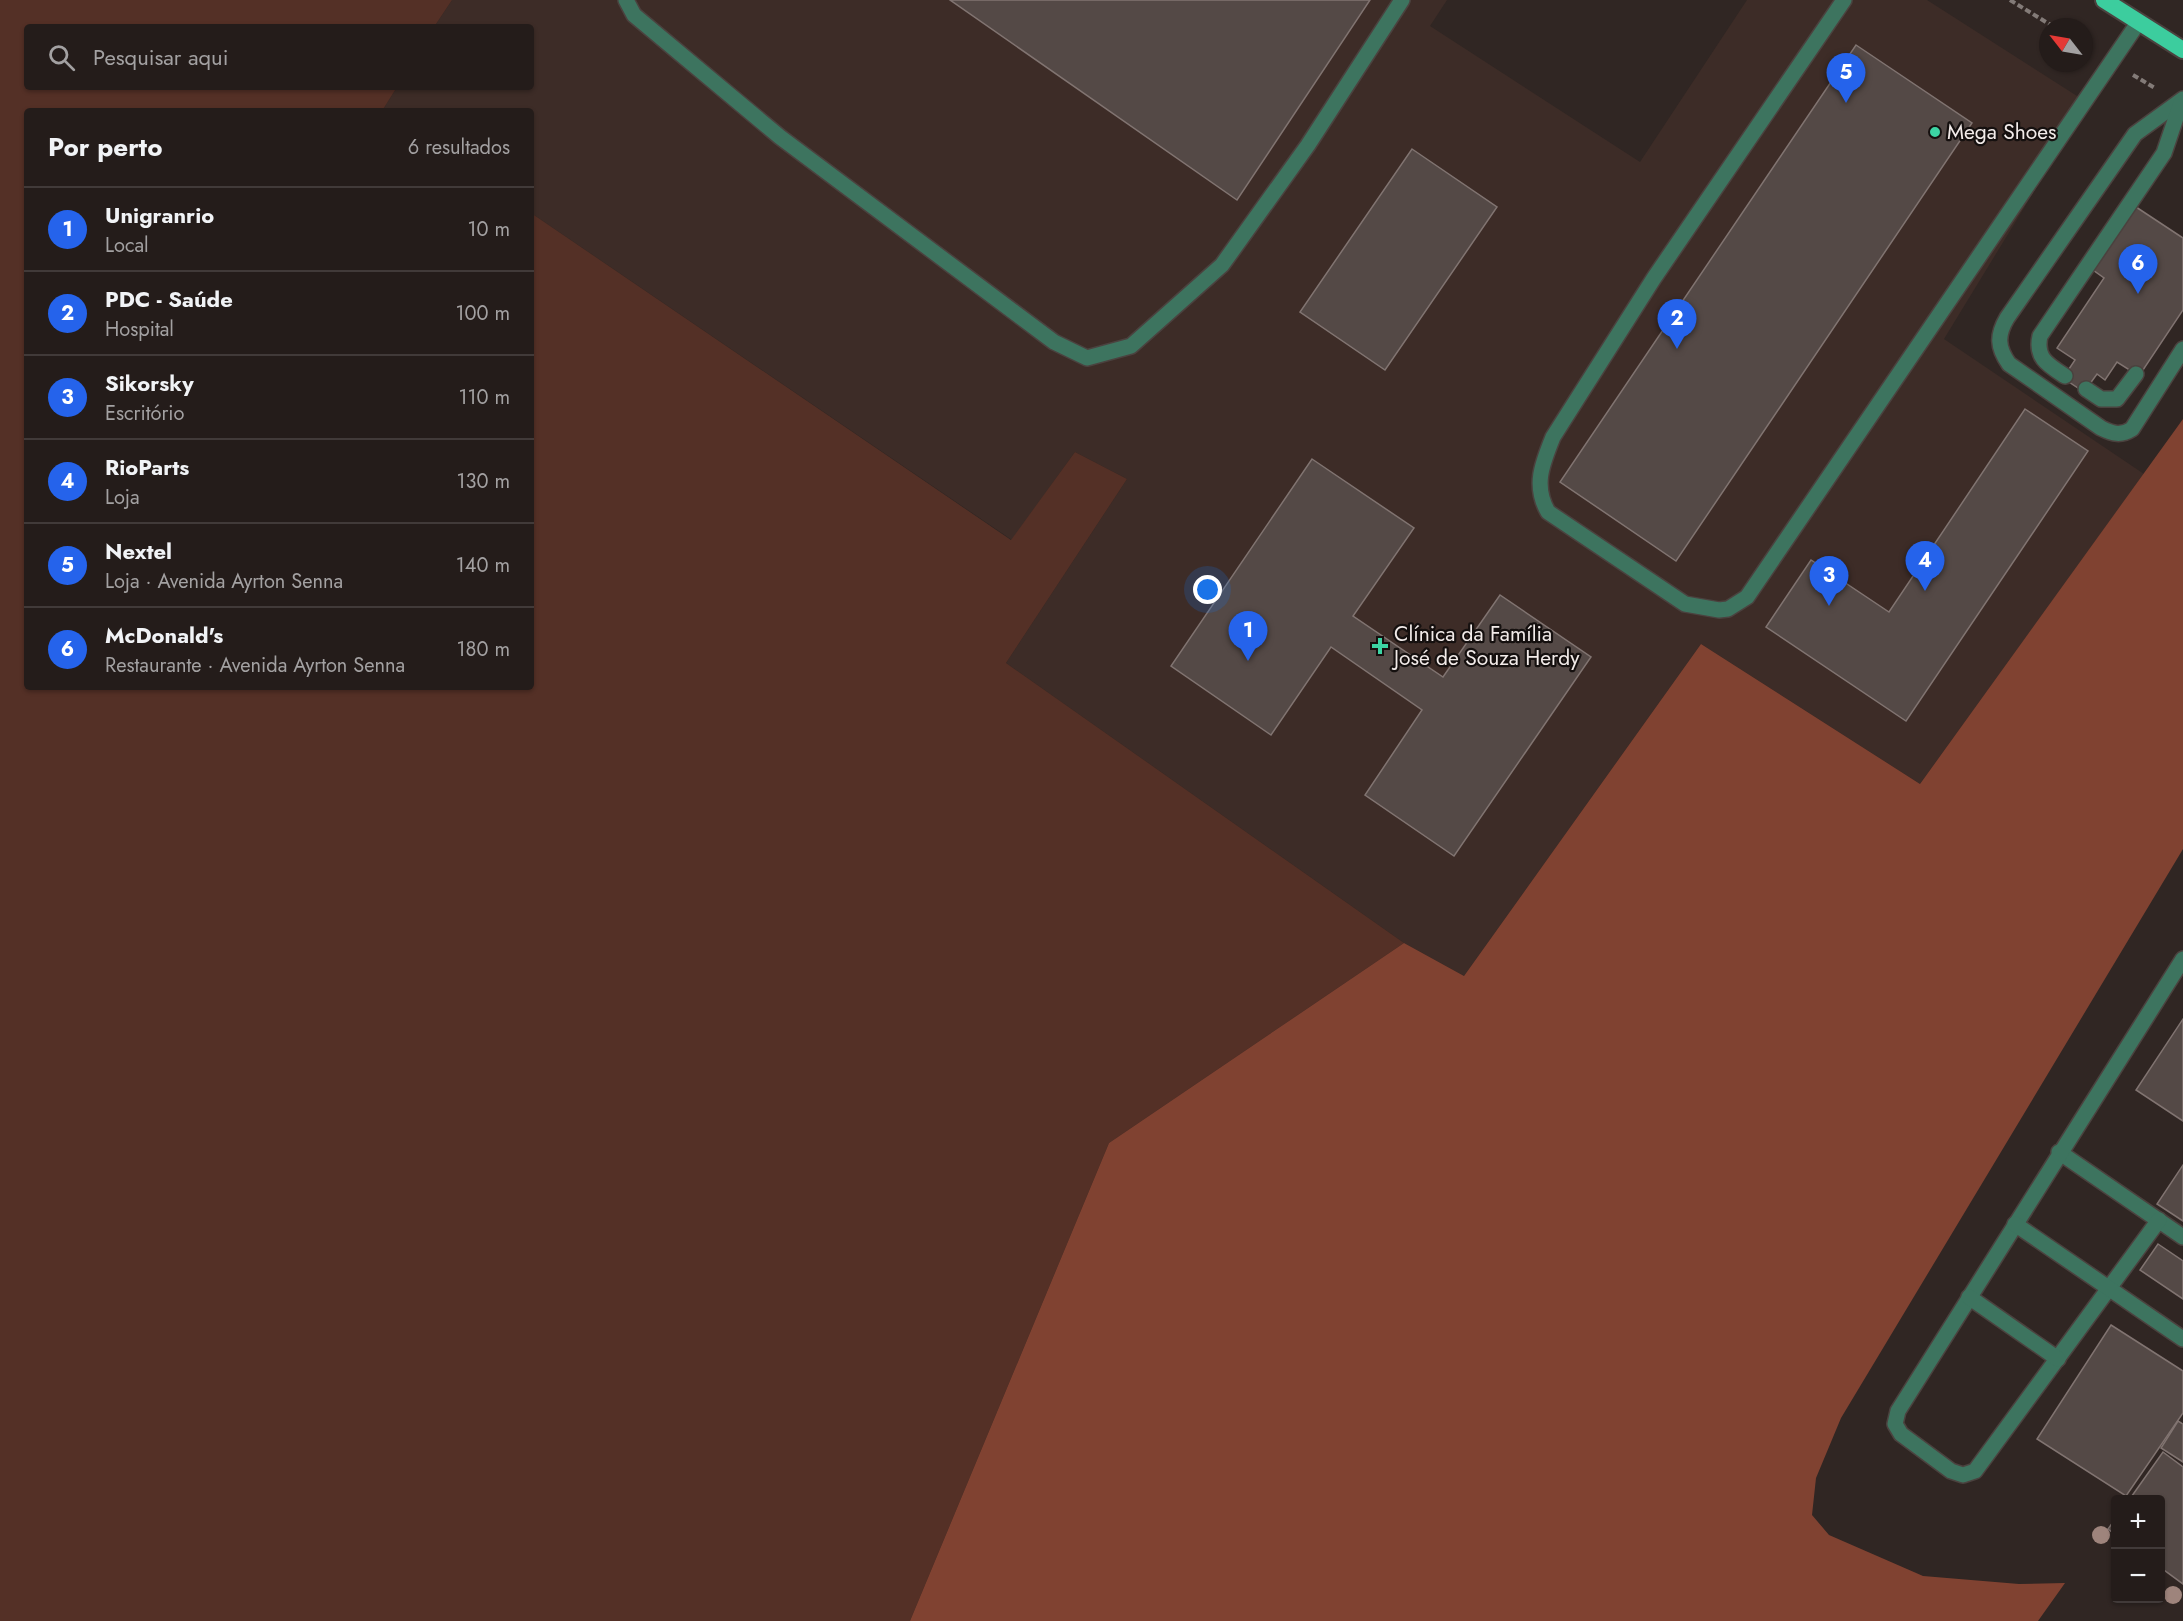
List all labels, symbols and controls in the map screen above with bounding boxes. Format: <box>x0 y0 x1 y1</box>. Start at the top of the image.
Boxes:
north arrow <box>2039 18 2093 72</box>
search box <box>24 24 534 90</box>
icon: search <box>45 41 78 74</box>
text: Pesquisar aqui <box>93 41 228 73</box>
pin: 5 <box>1826 54 1866 103</box>
place label: Mega Shoes <box>1947 117 2056 147</box>
marker: Mega Shoes <box>1928 125 1942 139</box>
text: Por perto <box>48 128 162 166</box>
text: 6 resultados <box>408 133 510 162</box>
text: Unigranrio <box>105 199 214 231</box>
text: 1 <box>62 215 73 244</box>
text: 10 m <box>467 215 510 244</box>
text: Local <box>105 231 149 260</box>
pin: 6 <box>2118 244 2158 294</box>
text: PDC - Saúde <box>105 283 233 315</box>
text: 2 <box>61 299 74 328</box>
text: 100 m <box>455 299 510 328</box>
pin: 2 <box>1658 300 1696 349</box>
text: Hospital <box>105 315 174 344</box>
text: Sikorsky <box>105 367 194 399</box>
text: 3 <box>61 383 74 412</box>
text: 110 m <box>458 383 510 412</box>
text: Escritório <box>105 399 184 428</box>
text: RioParts <box>105 451 189 483</box>
text: 4 <box>61 467 74 496</box>
text: 130 m <box>456 467 510 496</box>
text: Loja <box>105 483 140 512</box>
text: Nextel <box>105 535 172 567</box>
pin: 4 <box>1906 542 1944 591</box>
text: 5 <box>61 551 74 580</box>
text: 140 m <box>456 551 510 580</box>
pin: 3 <box>1810 556 1848 606</box>
text: Loja · Avenida Ayrton Senna <box>105 567 343 596</box>
your location <box>1193 575 1222 604</box>
pin: 1 <box>1228 612 1268 661</box>
text: McDonald's <box>105 619 223 651</box>
place label: Clínica da Família José de Souza Herdy <box>1391 619 1580 673</box>
text: 6 <box>61 635 74 664</box>
text: 180 m <box>456 635 510 664</box>
marker: Clínica da Família José de Souza Herdy <box>1371 637 1389 655</box>
text: Restaurante · Avenida Ayrton Senna <box>105 651 405 680</box>
map controls <box>2111 1495 2165 1603</box>
button: + <box>2111 1495 2165 1549</box>
button: − <box>2111 1549 2165 1603</box>

